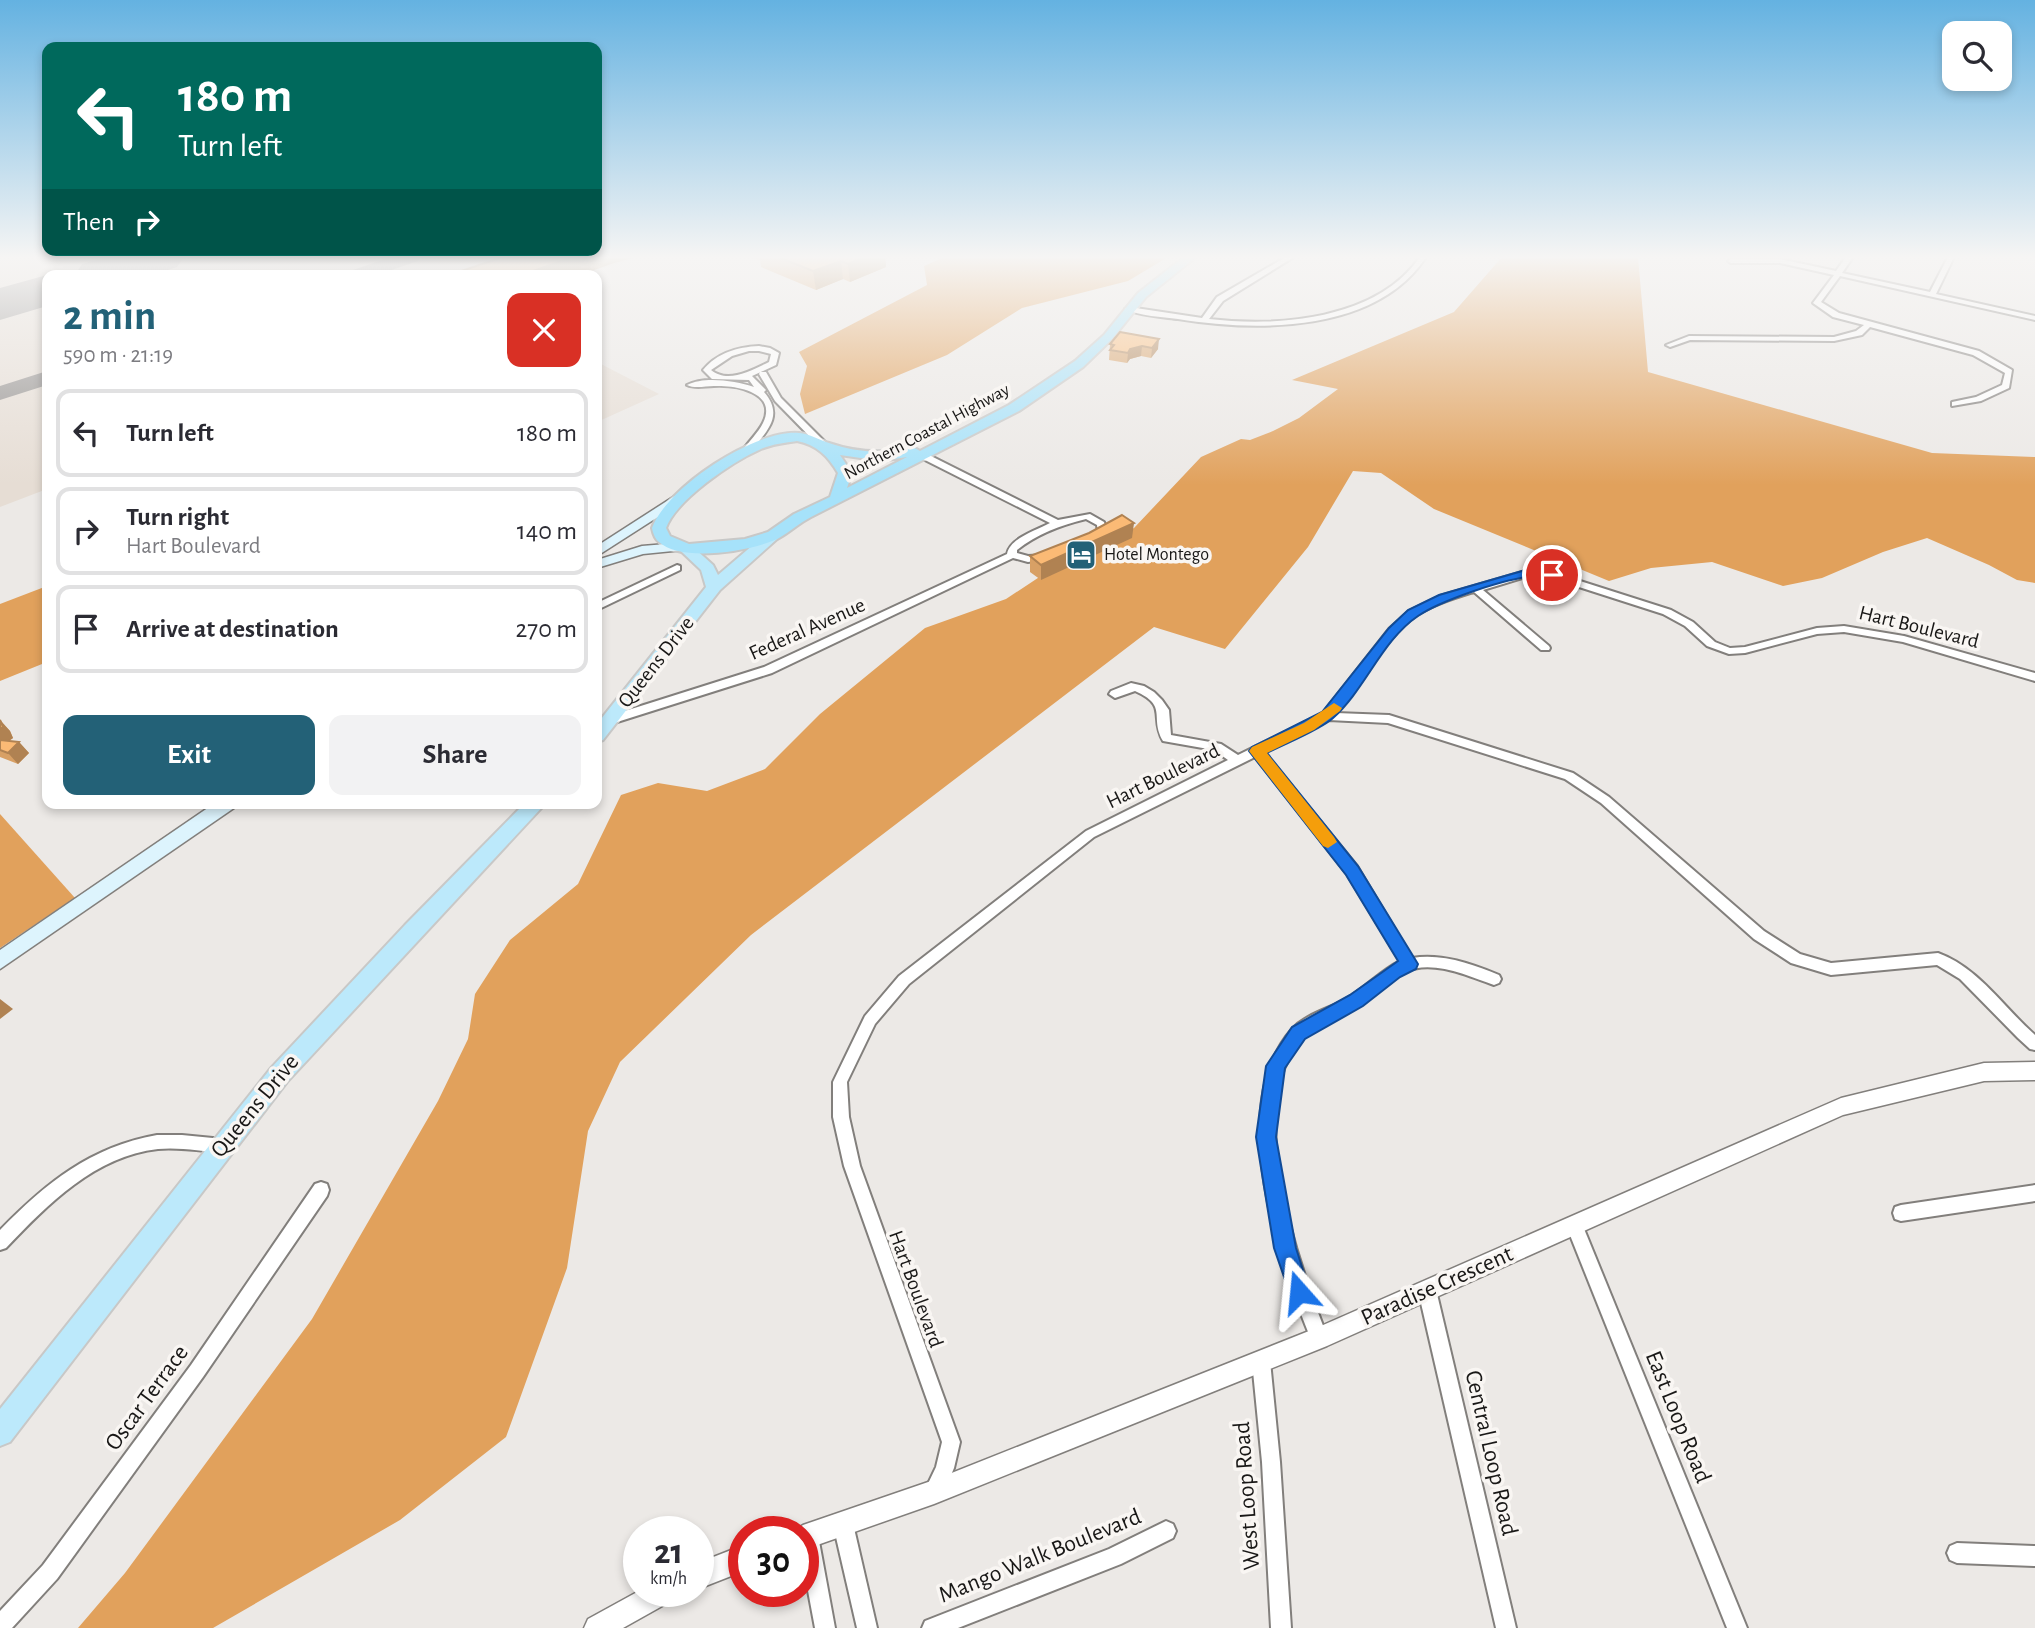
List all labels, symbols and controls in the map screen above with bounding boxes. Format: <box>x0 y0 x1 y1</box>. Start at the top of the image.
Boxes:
map controls <box>1942 21 2012 91</box>
button: search <box>1942 21 2012 91</box>
icon: left <box>63 70 154 161</box>
text: 180 m <box>178 72 292 121</box>
text: Turn left <box>178 130 282 162</box>
icon: right <box>128 203 166 241</box>
text: Then <box>63 209 114 235</box>
button: close <box>507 293 581 367</box>
text: 2 min <box>63 295 156 337</box>
text: 590 m · 21:19 <box>63 344 173 367</box>
street label: Northern Coastal Highway <box>841 381 1013 483</box>
icon: left <box>67 414 105 452</box>
text: Turn left <box>126 420 214 446</box>
text: 180 m <box>517 420 577 446</box>
text: Turn right <box>126 504 229 530</box>
icon: right <box>67 512 105 550</box>
text: 140 m <box>517 518 577 544</box>
text: Hart Boulevard <box>126 535 261 558</box>
hotel icon: Hotel Montego <box>1064 538 1098 572</box>
pin <box>1522 545 1582 605</box>
place label: Hotel Montego <box>1104 546 1209 564</box>
icon: arrive <box>1533 556 1571 594</box>
street label: Federal Avenue <box>746 594 868 664</box>
street label: Hart Boulevard <box>1857 602 1981 652</box>
icon: arrive <box>67 610 105 648</box>
street label: Queens Drive <box>614 612 698 712</box>
text: Arrive at destination <box>126 616 339 642</box>
text: 270 m <box>516 616 577 642</box>
button: Exit <box>63 715 315 795</box>
button: Share <box>329 715 581 795</box>
street label: Hart Boulevard <box>1103 740 1223 812</box>
street label: Queens Drive <box>206 1050 304 1162</box>
street label: Hart Boulevard <box>885 1228 947 1350</box>
street label: Paradise Crescent <box>1357 1242 1517 1330</box>
position arrow <box>1262 1255 1336 1329</box>
street label: Oscar Terrace <box>101 1341 193 1455</box>
street label: East Loop Road <box>1641 1348 1715 1486</box>
street label: Central Loop Road <box>1460 1368 1522 1538</box>
street label: West Loop Road <box>1230 1421 1264 1571</box>
street label: Mango Walk Boulevard <box>935 1504 1145 1608</box>
speed limit sign: 30 <box>728 1516 819 1607</box>
text: 21 <box>654 1535 683 1570</box>
text: km/h <box>650 1570 687 1588</box>

